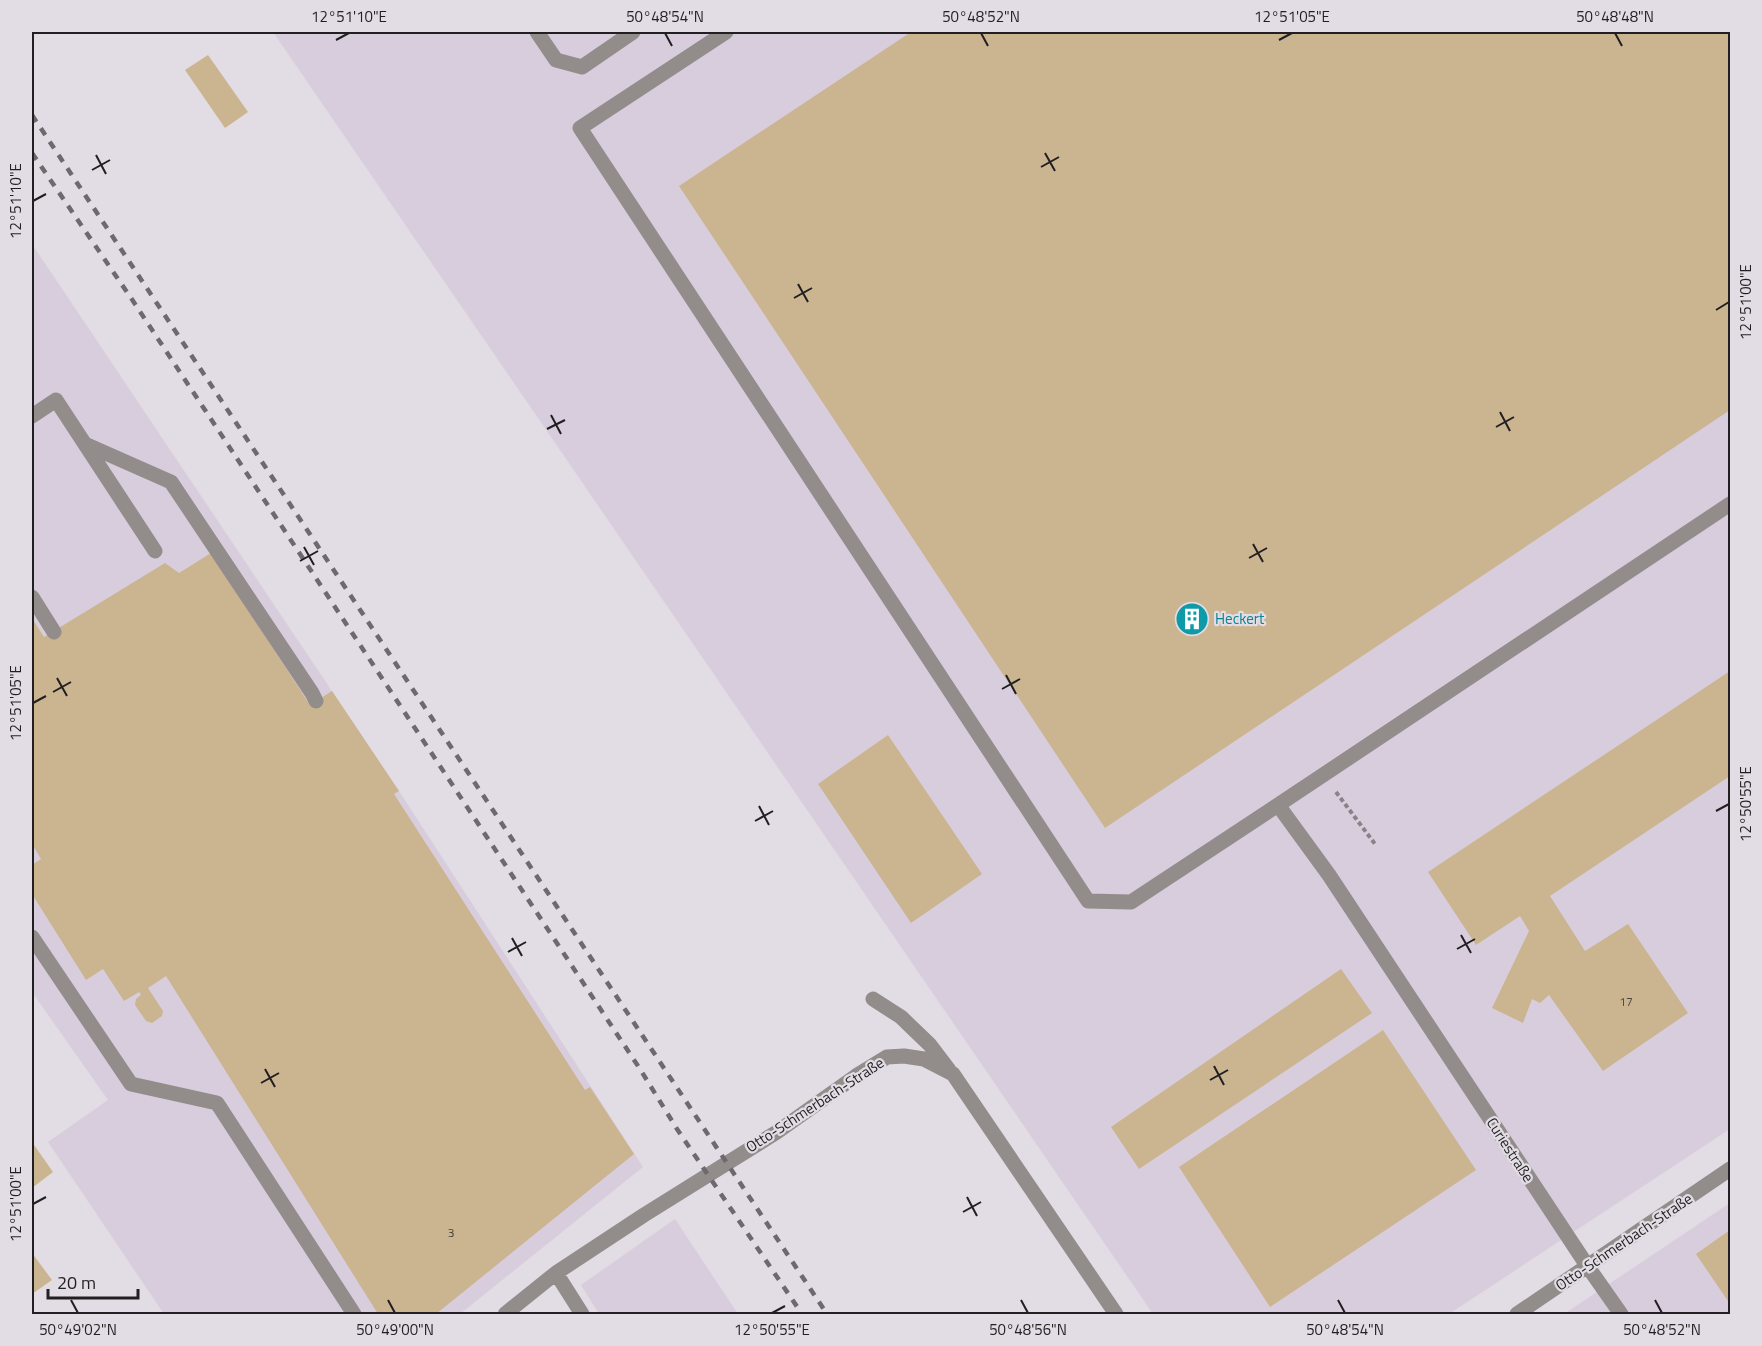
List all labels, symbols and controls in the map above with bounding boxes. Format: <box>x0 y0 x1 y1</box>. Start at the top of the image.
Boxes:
text: 12°51'10"E <box>311 5 387 28</box>
text: 50°48'54"N <box>626 5 704 28</box>
text: 50°48'52"N <box>942 5 1020 28</box>
text: 12°51'05"E <box>1254 5 1330 28</box>
text: 50°48'48"N <box>1576 5 1654 28</box>
text: 12°51'10"E <box>4 163 27 239</box>
text: 12°51'00"E <box>1734 264 1757 340</box>
building icon: Heckert <box>1174 601 1210 637</box>
place label: Heckert <box>1215 607 1265 630</box>
text: 12°51'05"E <box>4 665 27 741</box>
text: 12°50'55"E <box>1734 766 1757 842</box>
house number: 17 <box>1619 992 1633 1011</box>
street label: Otto-Schmerbach-Straße <box>741 1051 888 1158</box>
street label: Curiestraße <box>1481 1113 1540 1187</box>
text: 12°51'00"E <box>4 1166 27 1242</box>
street label: Otto-Schmerbach-Straße <box>1551 1187 1697 1296</box>
house number: 3 <box>448 1223 454 1242</box>
scale bar <box>48 1262 138 1300</box>
text: 20 m <box>57 1269 96 1296</box>
text: 50°49'02"N <box>39 1318 117 1341</box>
text: 50°49'00"N <box>356 1318 434 1341</box>
text: 12°50'55"E <box>734 1318 810 1341</box>
text: 50°48'56"N <box>989 1318 1067 1341</box>
text: 50°48'54"N <box>1306 1318 1384 1341</box>
text: 50°48'52"N <box>1623 1318 1701 1341</box>

